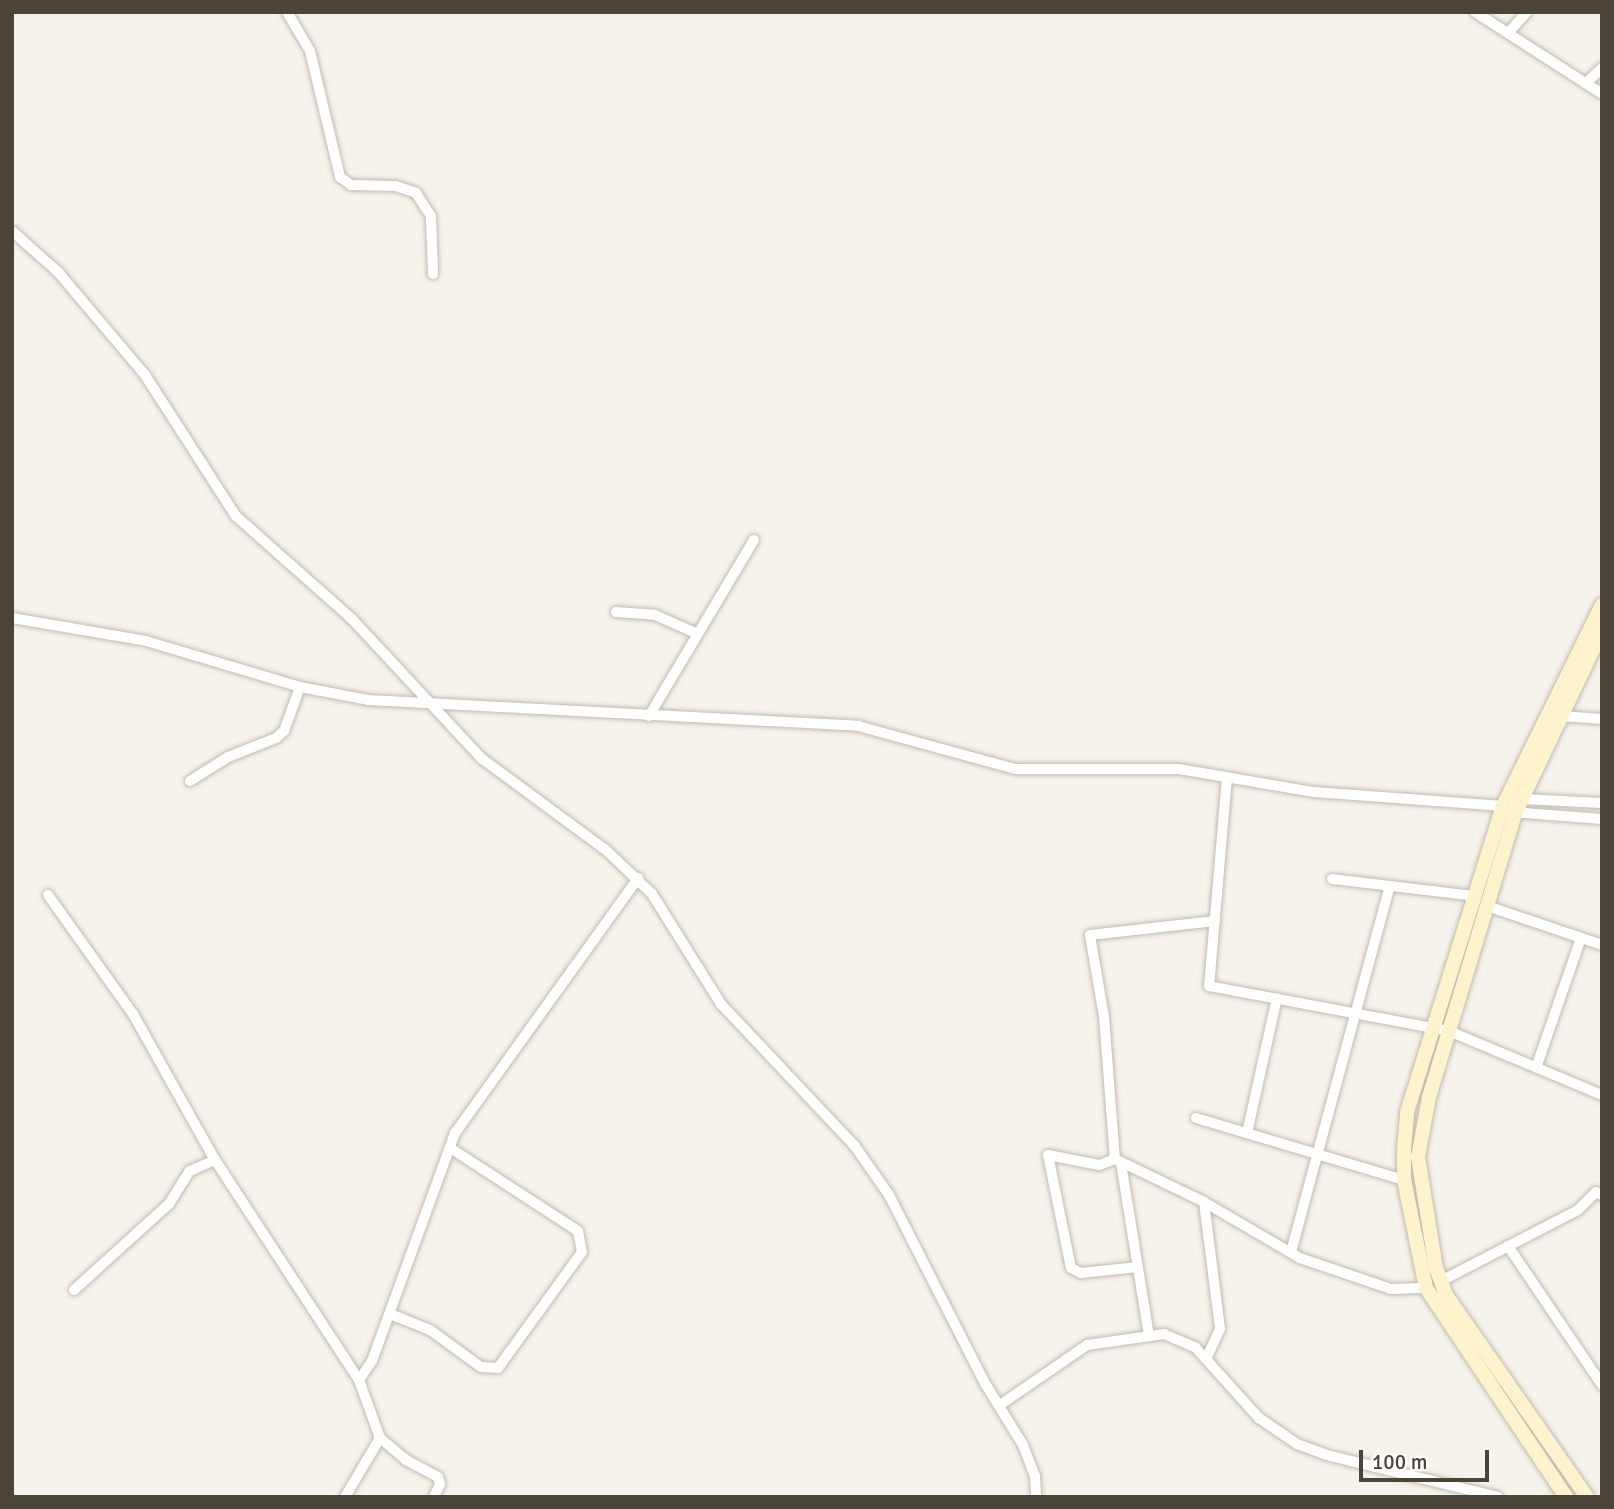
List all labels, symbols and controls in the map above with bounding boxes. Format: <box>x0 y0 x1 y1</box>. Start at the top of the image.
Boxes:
scale bar <box>1362 1436 1492 1480</box>
text: 100 m <box>1372 1449 1427 1475</box>

